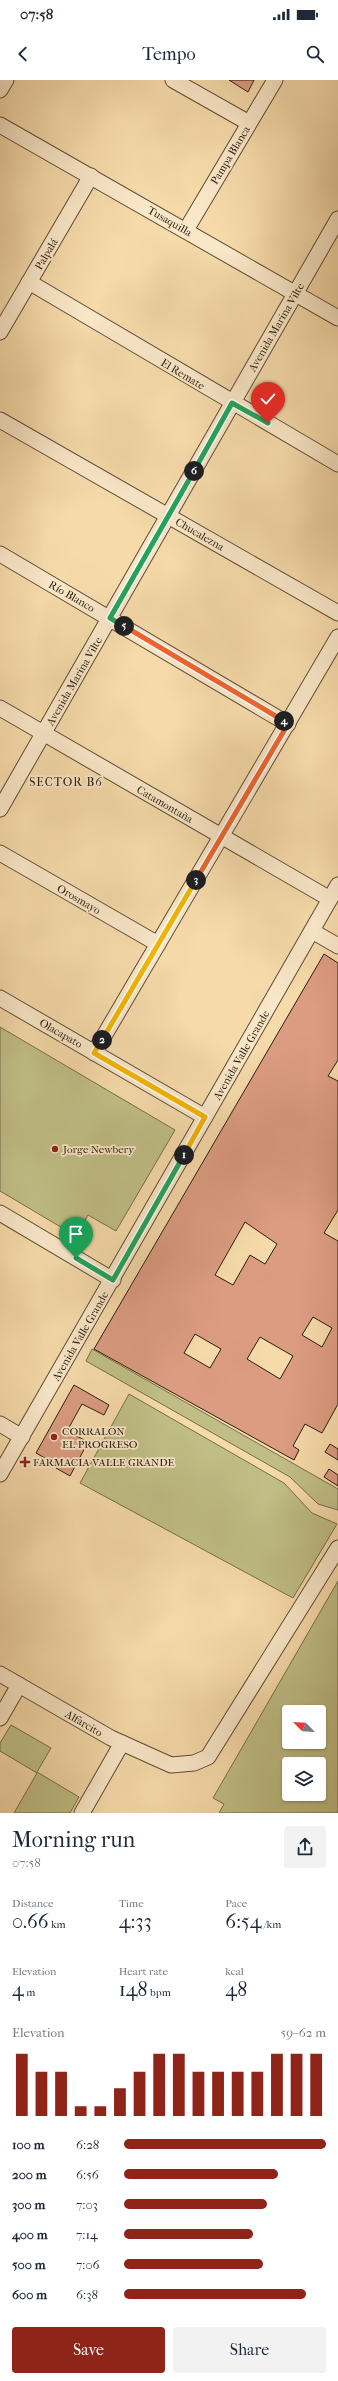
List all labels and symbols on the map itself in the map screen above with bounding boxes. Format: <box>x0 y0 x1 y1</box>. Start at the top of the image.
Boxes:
street label: Pampa Blanca <box>208 123 253 187</box>
street label: Tusaquilla <box>145 204 195 240</box>
street label: Palpalá <box>32 236 61 272</box>
street label: Avenida Marina Vilte <box>245 280 307 375</box>
street label: El Remate <box>158 356 208 393</box>
pin <box>251 382 285 423</box>
pin: 6 <box>184 461 204 481</box>
street label: Chucalezna <box>173 515 227 554</box>
street label: Río Blanco <box>46 578 97 615</box>
pin: 5 <box>114 616 134 636</box>
street label: Avenida Marina Vilte <box>43 634 105 729</box>
pin: 4 <box>274 711 294 731</box>
district label: SECTOR B6 <box>29 775 103 789</box>
street label: Catamontaña <box>134 783 196 826</box>
pin: 3 <box>186 870 206 890</box>
street label: Orosmayo <box>55 882 103 917</box>
street label: Avenida Valle Grande <box>210 1008 273 1103</box>
street label: Olacapato <box>37 1016 85 1051</box>
pin: 2 <box>92 1030 112 1050</box>
place label: Jorge Newbery <box>62 1143 135 1156</box>
marker: Jorge Newbery <box>50 1144 60 1154</box>
pin: 1 <box>174 1145 194 1165</box>
pin <box>59 1217 93 1258</box>
street label: Avenida Valle Grande <box>49 1289 112 1384</box>
place label: CORRALON EL PROGRESO <box>62 1425 138 1451</box>
marker: CORRALON EL PROGRESO <box>49 1432 59 1442</box>
place label: FARMACIA VALLE GRANDE <box>33 1456 174 1469</box>
marker: FARMACIA VALLE GRANDE <box>20 1457 30 1467</box>
north arrow <box>282 1705 326 1749</box>
street label: Alfarcito <box>62 1707 105 1740</box>

